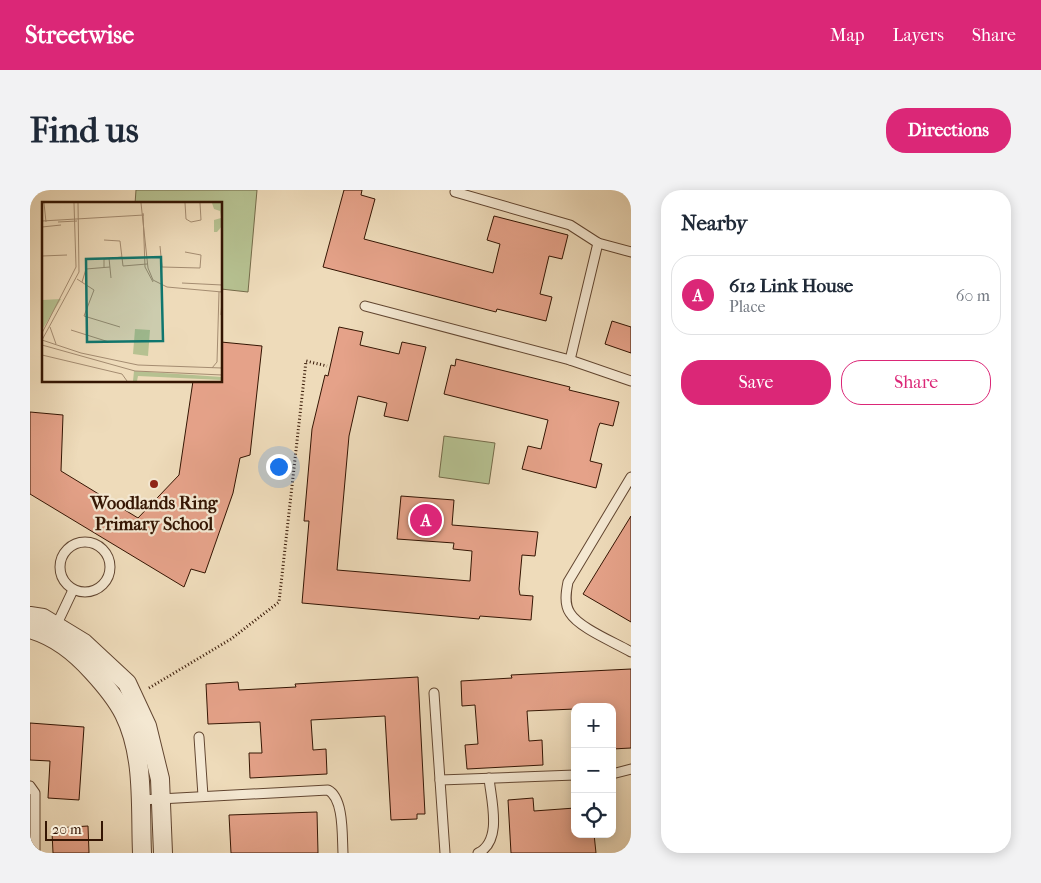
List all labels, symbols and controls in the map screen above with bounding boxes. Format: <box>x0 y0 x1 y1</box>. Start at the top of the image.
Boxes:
text: Streetwise <box>25 21 134 49</box>
text: Map <box>830 25 864 46</box>
text: Layers <box>892 25 944 46</box>
text: Share <box>972 25 1016 46</box>
button: Directions <box>886 108 1011 153</box>
text: Find us <box>30 110 139 151</box>
inset map <box>42 202 222 382</box>
text: Nearby <box>681 211 747 235</box>
text: 612 Link House <box>729 275 853 297</box>
text: A <box>693 286 703 305</box>
text: 60 m <box>956 286 990 305</box>
text: Place <box>729 297 765 316</box>
button: Save <box>681 360 831 405</box>
button: Share <box>841 360 991 405</box>
your location <box>266 454 292 480</box>
marker: Woodlands Ring Primary School <box>148 478 160 490</box>
place label: Woodlands Ring Primary School <box>90 493 219 535</box>
pin: A <box>410 501 442 539</box>
map controls <box>571 703 616 838</box>
button: + <box>571 703 616 748</box>
button: − <box>571 748 616 793</box>
button: locate <box>571 793 616 838</box>
scale bar <box>45 818 102 841</box>
text: 20 m <box>52 821 82 838</box>

